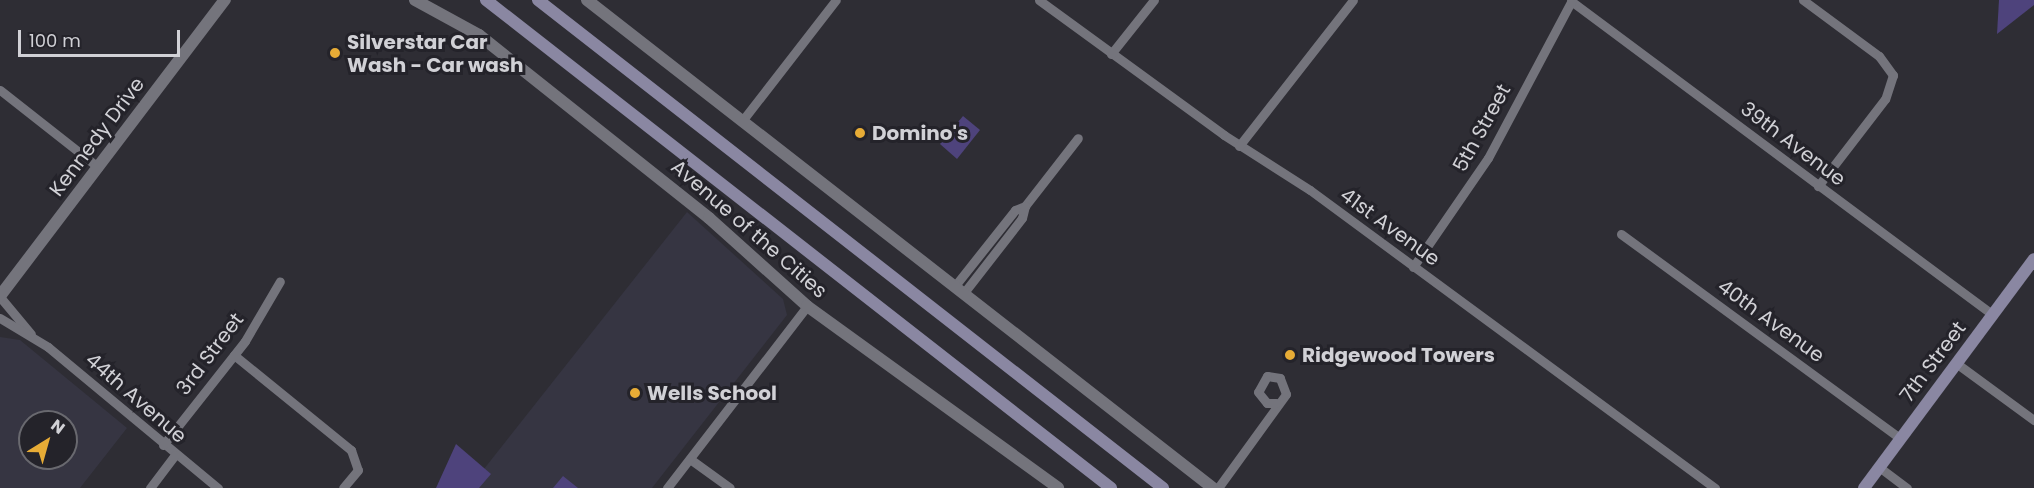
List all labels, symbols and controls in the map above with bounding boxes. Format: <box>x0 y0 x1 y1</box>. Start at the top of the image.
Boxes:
scale bar <box>21 18 183 56</box>
text: 100 m <box>29 28 81 53</box>
place label: Silverstar Car Wash - Car wash <box>347 30 523 77</box>
marker: Silverstar Car Wash - Car wash <box>328 46 342 60</box>
street label: Kennedy Drive <box>44 73 150 201</box>
street label: 5th Street <box>1448 80 1516 176</box>
street label: 39th Avenue <box>1736 97 1850 191</box>
place label: Domino's <box>872 121 968 145</box>
marker: Domino's <box>853 126 867 140</box>
street label: Avenue of the Cities <box>666 155 832 303</box>
street label: 41st Avenue <box>1336 183 1444 271</box>
street label: 40th Avenue <box>1713 274 1829 368</box>
street label: 3rd Street <box>171 308 249 400</box>
street label: 7th Street <box>1895 317 1971 407</box>
place label: Ridgewood Towers <box>1302 343 1495 367</box>
street label: 44th Avenue <box>81 348 191 448</box>
marker: Ridgewood Towers <box>1283 348 1297 362</box>
place label: Wells School <box>647 381 777 405</box>
marker: Wells School <box>628 386 642 400</box>
north arrow <box>18 410 78 470</box>
text: N <box>46 414 70 440</box>

